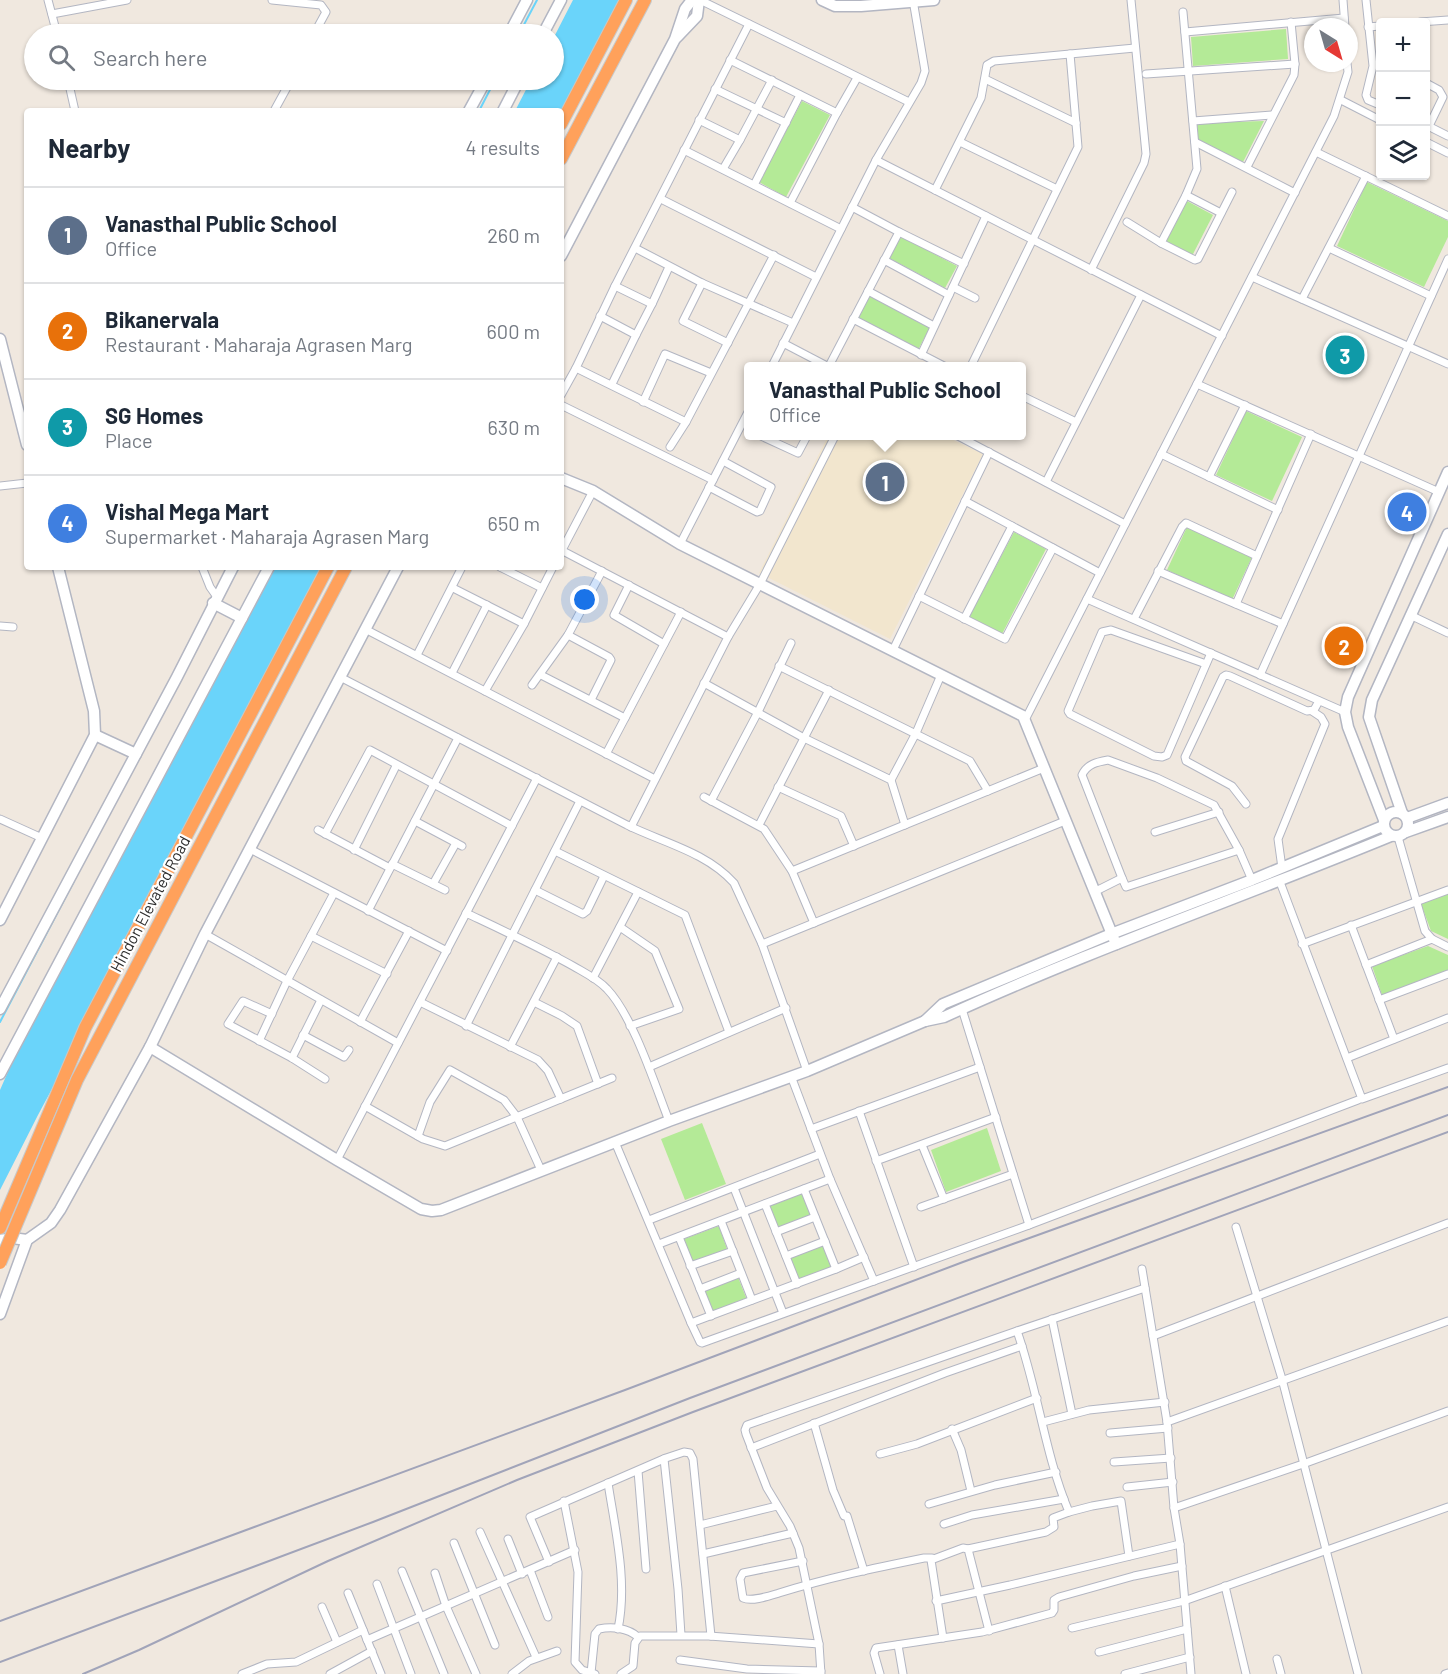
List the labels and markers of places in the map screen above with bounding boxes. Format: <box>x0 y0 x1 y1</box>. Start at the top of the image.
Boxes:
pin: 3 <box>1326 332 1364 378</box>
pin: 1 <box>866 460 904 504</box>
pin: 4 <box>1388 490 1426 534</box>
pin: 2 <box>1324 624 1364 668</box>

